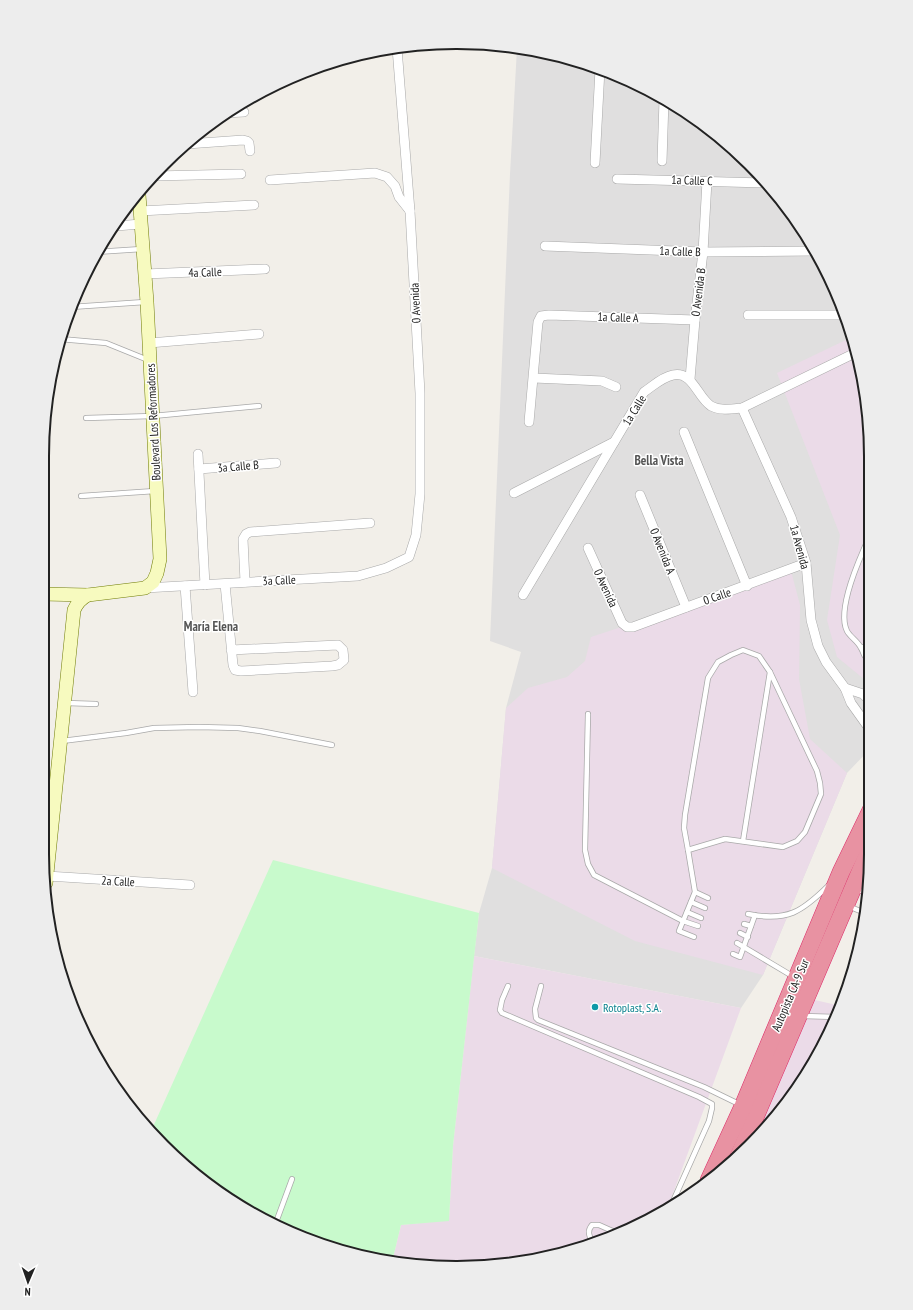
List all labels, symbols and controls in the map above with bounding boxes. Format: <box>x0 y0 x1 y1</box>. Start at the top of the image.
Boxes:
street label: 1a Calle C <box>671 172 713 188</box>
street label: 1a Calle B <box>659 243 701 259</box>
street label: 4a Calle <box>188 264 222 280</box>
street label: 0 Avenida B <box>688 267 708 317</box>
street label: 0 Avenida <box>406 282 424 324</box>
street label: 1a Calle A <box>597 309 639 325</box>
street label: Boulevard Los Reformadores <box>142 363 164 481</box>
street label: 1a Calle <box>619 392 649 428</box>
district label: Bella Vista <box>634 452 684 469</box>
street label: 3a Calle B <box>217 457 260 475</box>
street label: 1a Avenida <box>787 523 813 571</box>
street label: 0 Avenida A <box>647 526 679 576</box>
street label: 0 Avenida <box>591 567 621 610</box>
street label: 3a Calle <box>262 572 296 588</box>
street label: 0 Calle <box>701 584 733 608</box>
district label: María Elena <box>184 618 238 635</box>
street label: 2a Calle <box>101 873 135 889</box>
street label: Autopista CA-9 Sur <box>768 956 812 1034</box>
place label: Rotoplast, S.A. <box>603 1000 661 1015</box>
marker: Rotoplast, S.A. <box>590 1002 600 1012</box>
north arrow <box>8 1262 48 1302</box>
text: N <box>24 1285 31 1299</box>

